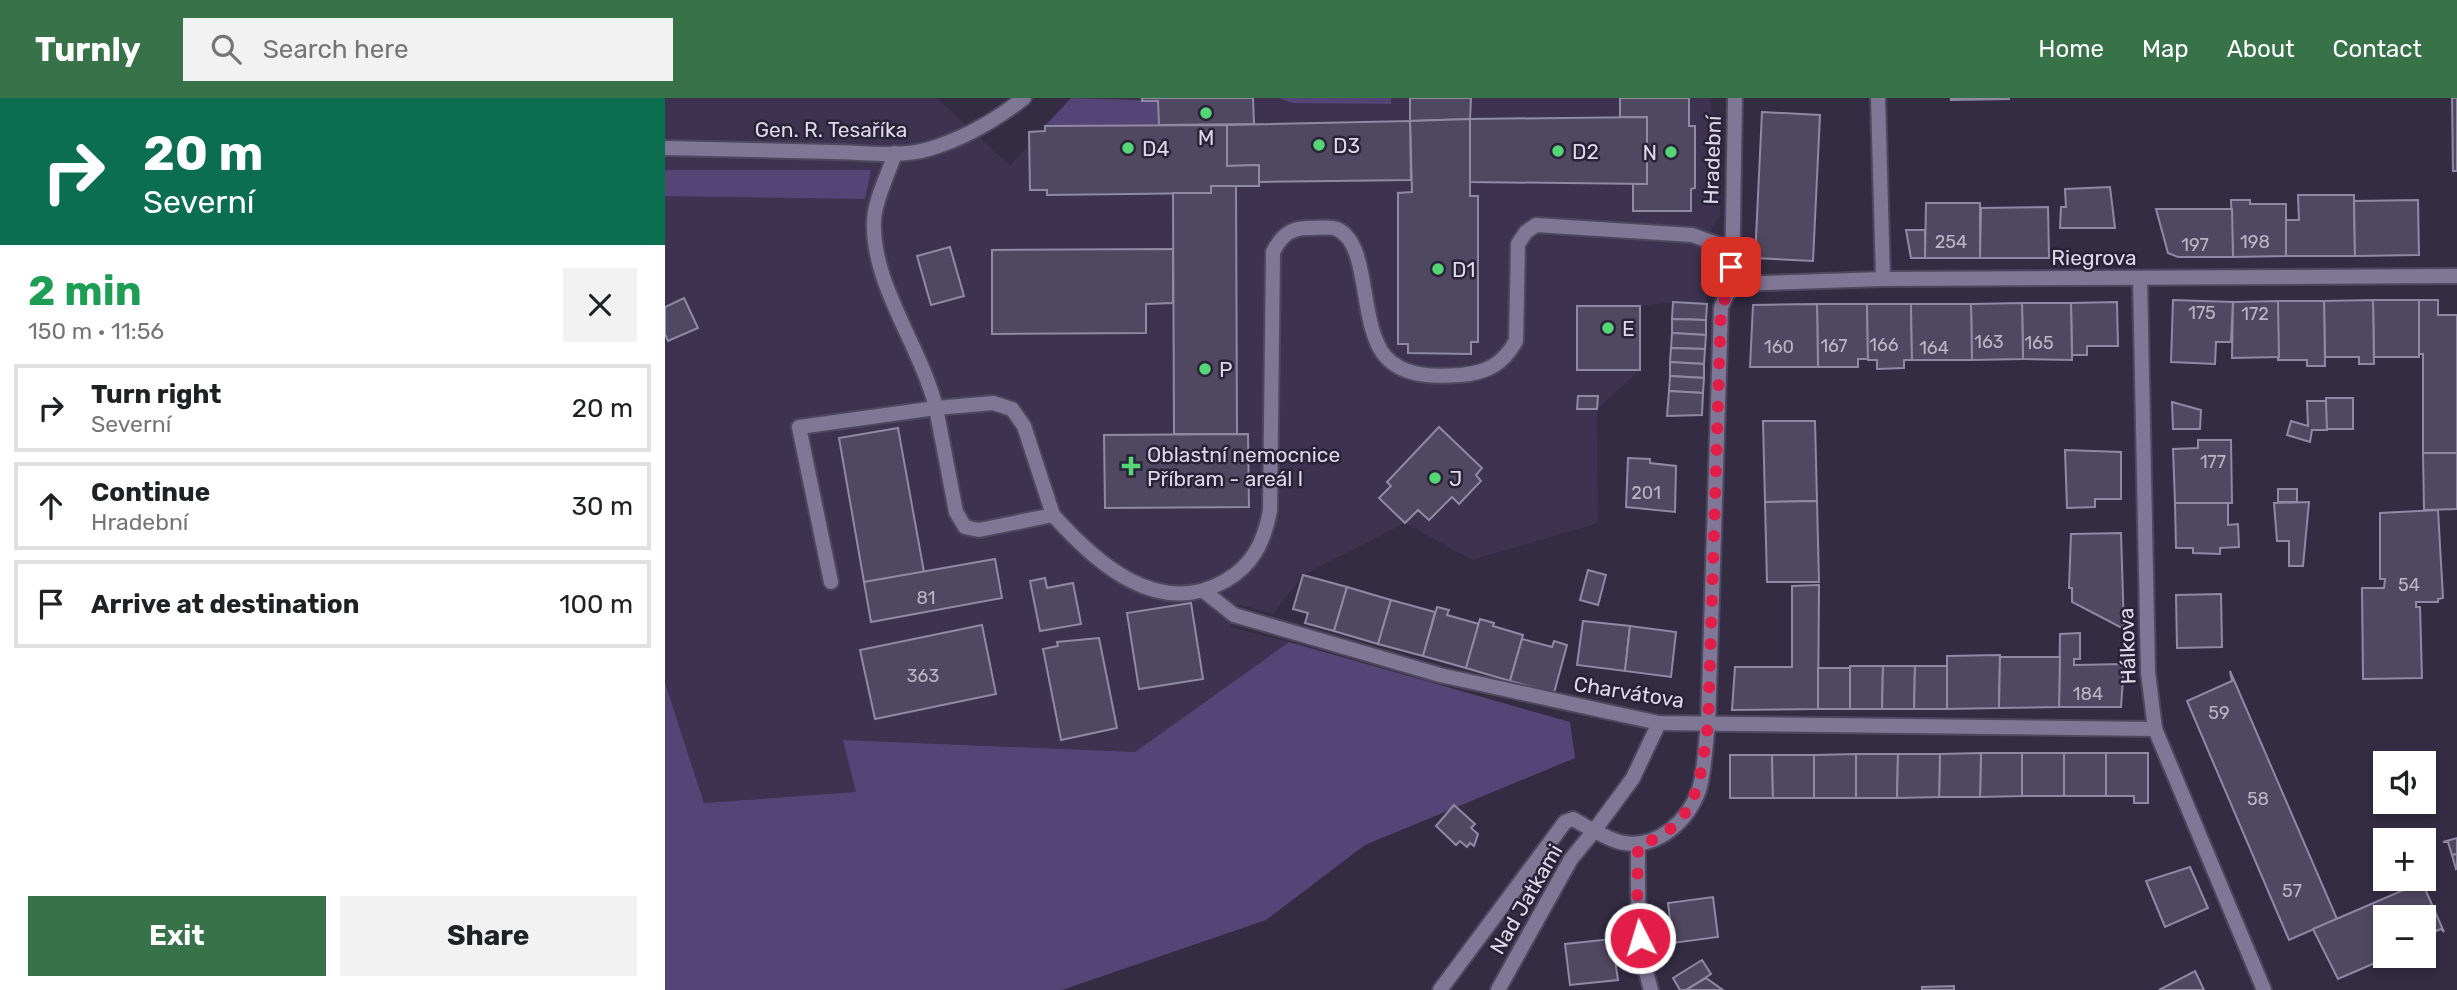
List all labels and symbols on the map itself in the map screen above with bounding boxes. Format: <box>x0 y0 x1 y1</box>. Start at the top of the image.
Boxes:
marker: M <box>1198 105 1214 121</box>
street label: Hradební <box>1698 114 1726 205</box>
street label: Gen. R. Tesaříka <box>755 117 907 142</box>
place label: M <box>1198 125 1214 150</box>
place label: D3 <box>1333 133 1360 158</box>
place label: D4 <box>1142 136 1170 161</box>
marker: D3 <box>1311 137 1327 153</box>
place label: D2 <box>1572 139 1599 164</box>
marker: D4 <box>1120 140 1136 156</box>
place label: N <box>1642 140 1657 165</box>
marker: D2 <box>1550 143 1566 159</box>
marker: N <box>1663 144 1679 160</box>
house number: 254 <box>1935 231 1967 253</box>
house number: 198 <box>2240 231 2270 253</box>
house number: 197 <box>2181 234 2209 256</box>
pin <box>1701 237 1761 297</box>
street label: Riegrova <box>2051 245 2137 270</box>
place label: D1 <box>1452 257 1475 282</box>
marker: D1 <box>1430 261 1446 277</box>
house number: 175 <box>2188 302 2216 324</box>
house number: 172 <box>2241 303 2269 325</box>
place label: E <box>1622 316 1635 341</box>
marker: E <box>1600 320 1616 336</box>
house number: 163 <box>1974 331 2004 353</box>
house number: 165 <box>2024 332 2054 354</box>
house number: 166 <box>1869 334 1899 356</box>
house number: 167 <box>1820 335 1848 357</box>
house number: 160 <box>1764 336 1794 358</box>
house number: 164 <box>1919 337 1949 359</box>
place label: P <box>1219 357 1232 382</box>
marker: P <box>1197 361 1213 377</box>
place label: Oblastní nemocnice Příbram - areál I <box>1147 442 1340 491</box>
house number: 177 <box>2200 451 2226 473</box>
marker: Oblastní nemocnice Příbram - areál I <box>1121 456 1141 476</box>
place label: J <box>1449 466 1462 491</box>
marker: J <box>1427 470 1443 486</box>
house number: 201 <box>1631 482 1661 504</box>
house number: 54 <box>2398 574 2420 596</box>
house number: 81 <box>916 587 936 609</box>
street label: Hálkova <box>2113 607 2141 685</box>
house number: 363 <box>907 665 939 687</box>
street label: Charvátova <box>1572 671 1686 713</box>
house number: 184 <box>2073 683 2103 705</box>
house number: 59 <box>2208 702 2230 724</box>
house number: 58 <box>2247 788 2269 810</box>
street label: Nad Jatkami <box>1484 840 1568 958</box>
house number: 57 <box>2282 880 2302 902</box>
position arrow <box>1603 901 1677 975</box>

